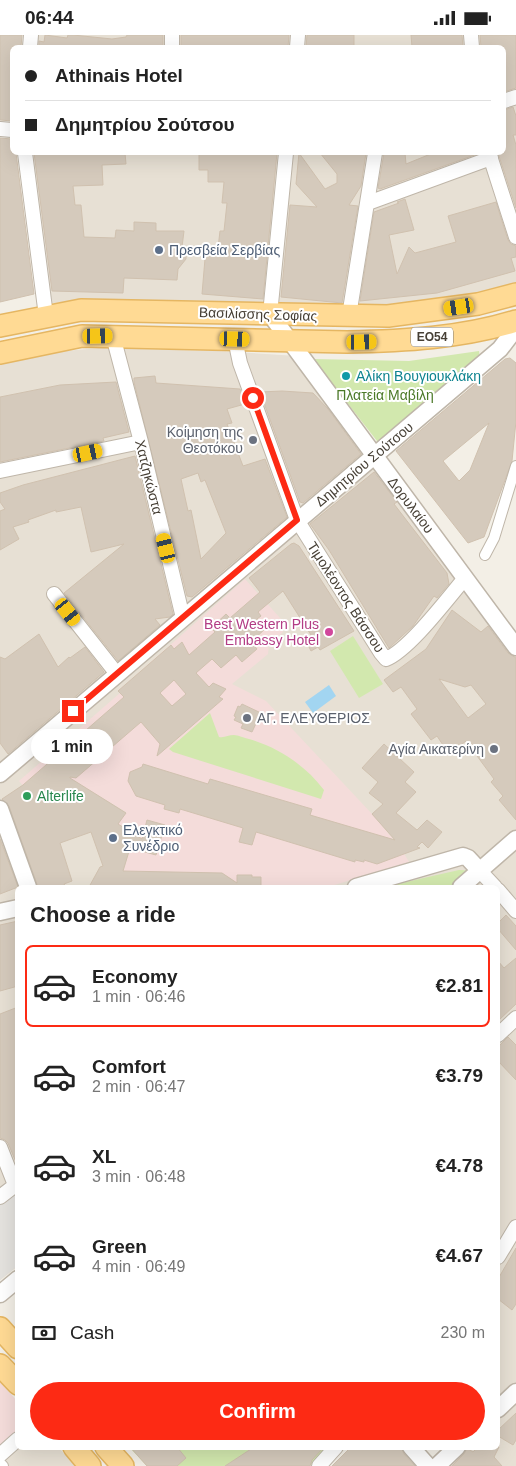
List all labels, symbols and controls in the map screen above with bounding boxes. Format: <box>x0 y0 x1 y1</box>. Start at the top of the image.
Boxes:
text: 06:44 <box>25 7 74 28</box>
text: Athinais Hotel <box>55 65 183 86</box>
text: Δημητρίου Σούτσου <box>55 114 235 135</box>
place label: Πρεσβεία Σερβίας <box>169 242 280 258</box>
marker: Πρεσβεία Σερβίας <box>153 244 165 256</box>
car <box>443 297 474 317</box>
street label: Βασιλίσσης Σοφίας <box>199 304 318 324</box>
road number: ΕΟ54 <box>411 327 453 347</box>
car <box>82 328 113 344</box>
car <box>219 331 250 347</box>
car <box>346 334 377 350</box>
place label: Αλίκη Βουγιουκλάκη <box>356 368 481 384</box>
marker: Αλίκη Βουγιουκλάκη <box>340 370 352 382</box>
route start <box>242 387 264 409</box>
park label: Πλατεία Μαβίλη <box>336 387 434 403</box>
street label: Δημητρίου Σούτσου <box>312 419 416 509</box>
place label: Κοίμηση της Θεοτόκου <box>167 424 243 456</box>
marker: Κοίμηση της Θεοτόκου <box>247 434 259 446</box>
street label: Χατζηκώστα <box>132 438 166 516</box>
car <box>71 443 104 463</box>
street label: Δορυλαίου <box>385 474 437 536</box>
car <box>155 532 176 564</box>
street label: Τιμολέοντος Βάσσου <box>304 539 388 655</box>
car <box>52 596 83 628</box>
place label: Best Western Plus Embassy Hotel <box>204 616 319 648</box>
marker: Best Western Plus Embassy Hotel <box>323 626 335 638</box>
route end <box>62 700 84 722</box>
place label: ΑΓ. ΕΛΕΥΘΕΡΙΟΣ <box>257 710 370 726</box>
marker: ΑΓ. ΕΛΕΥΘΕΡΙΟΣ <box>241 712 253 724</box>
callout: 1 min <box>32 729 114 763</box>
text: 1 min <box>51 738 93 755</box>
place label: Αγία Αικατερίνη <box>389 741 484 757</box>
marker: Αγία Αικατερίνη <box>488 743 500 755</box>
place label: Alterlife <box>37 788 84 804</box>
marker: Alterlife <box>21 790 33 802</box>
place label: Ελεγκτικό Συνέδριο <box>123 822 183 854</box>
marker: Ελεγκτικό Συνέδριο <box>107 832 119 844</box>
text: Choose a ride <box>30 902 175 927</box>
icon: car <box>32 964 77 1009</box>
text: Economy <box>92 966 178 987</box>
text: €2.81 <box>435 975 483 996</box>
text: 1 min · 06:46 <box>92 988 185 1005</box>
icon: car <box>32 1054 77 1099</box>
text: Comfort <box>92 1056 166 1077</box>
text: €3.79 <box>435 1065 483 1086</box>
text: 2 min · 06:47 <box>92 1078 185 1095</box>
icon: car <box>32 1144 77 1189</box>
text: XL <box>92 1146 116 1167</box>
text: €4.78 <box>435 1155 483 1176</box>
text: 3 min · 06:48 <box>92 1168 185 1185</box>
icon: car <box>32 1234 77 1279</box>
text: Green <box>92 1236 147 1257</box>
text: €4.67 <box>435 1245 483 1266</box>
text: 4 min · 06:49 <box>92 1258 185 1275</box>
icon: cash <box>30 1319 58 1347</box>
text: Cash <box>70 1322 114 1343</box>
text: 230 m <box>441 1324 485 1341</box>
button: Confirm <box>30 1382 485 1440</box>

